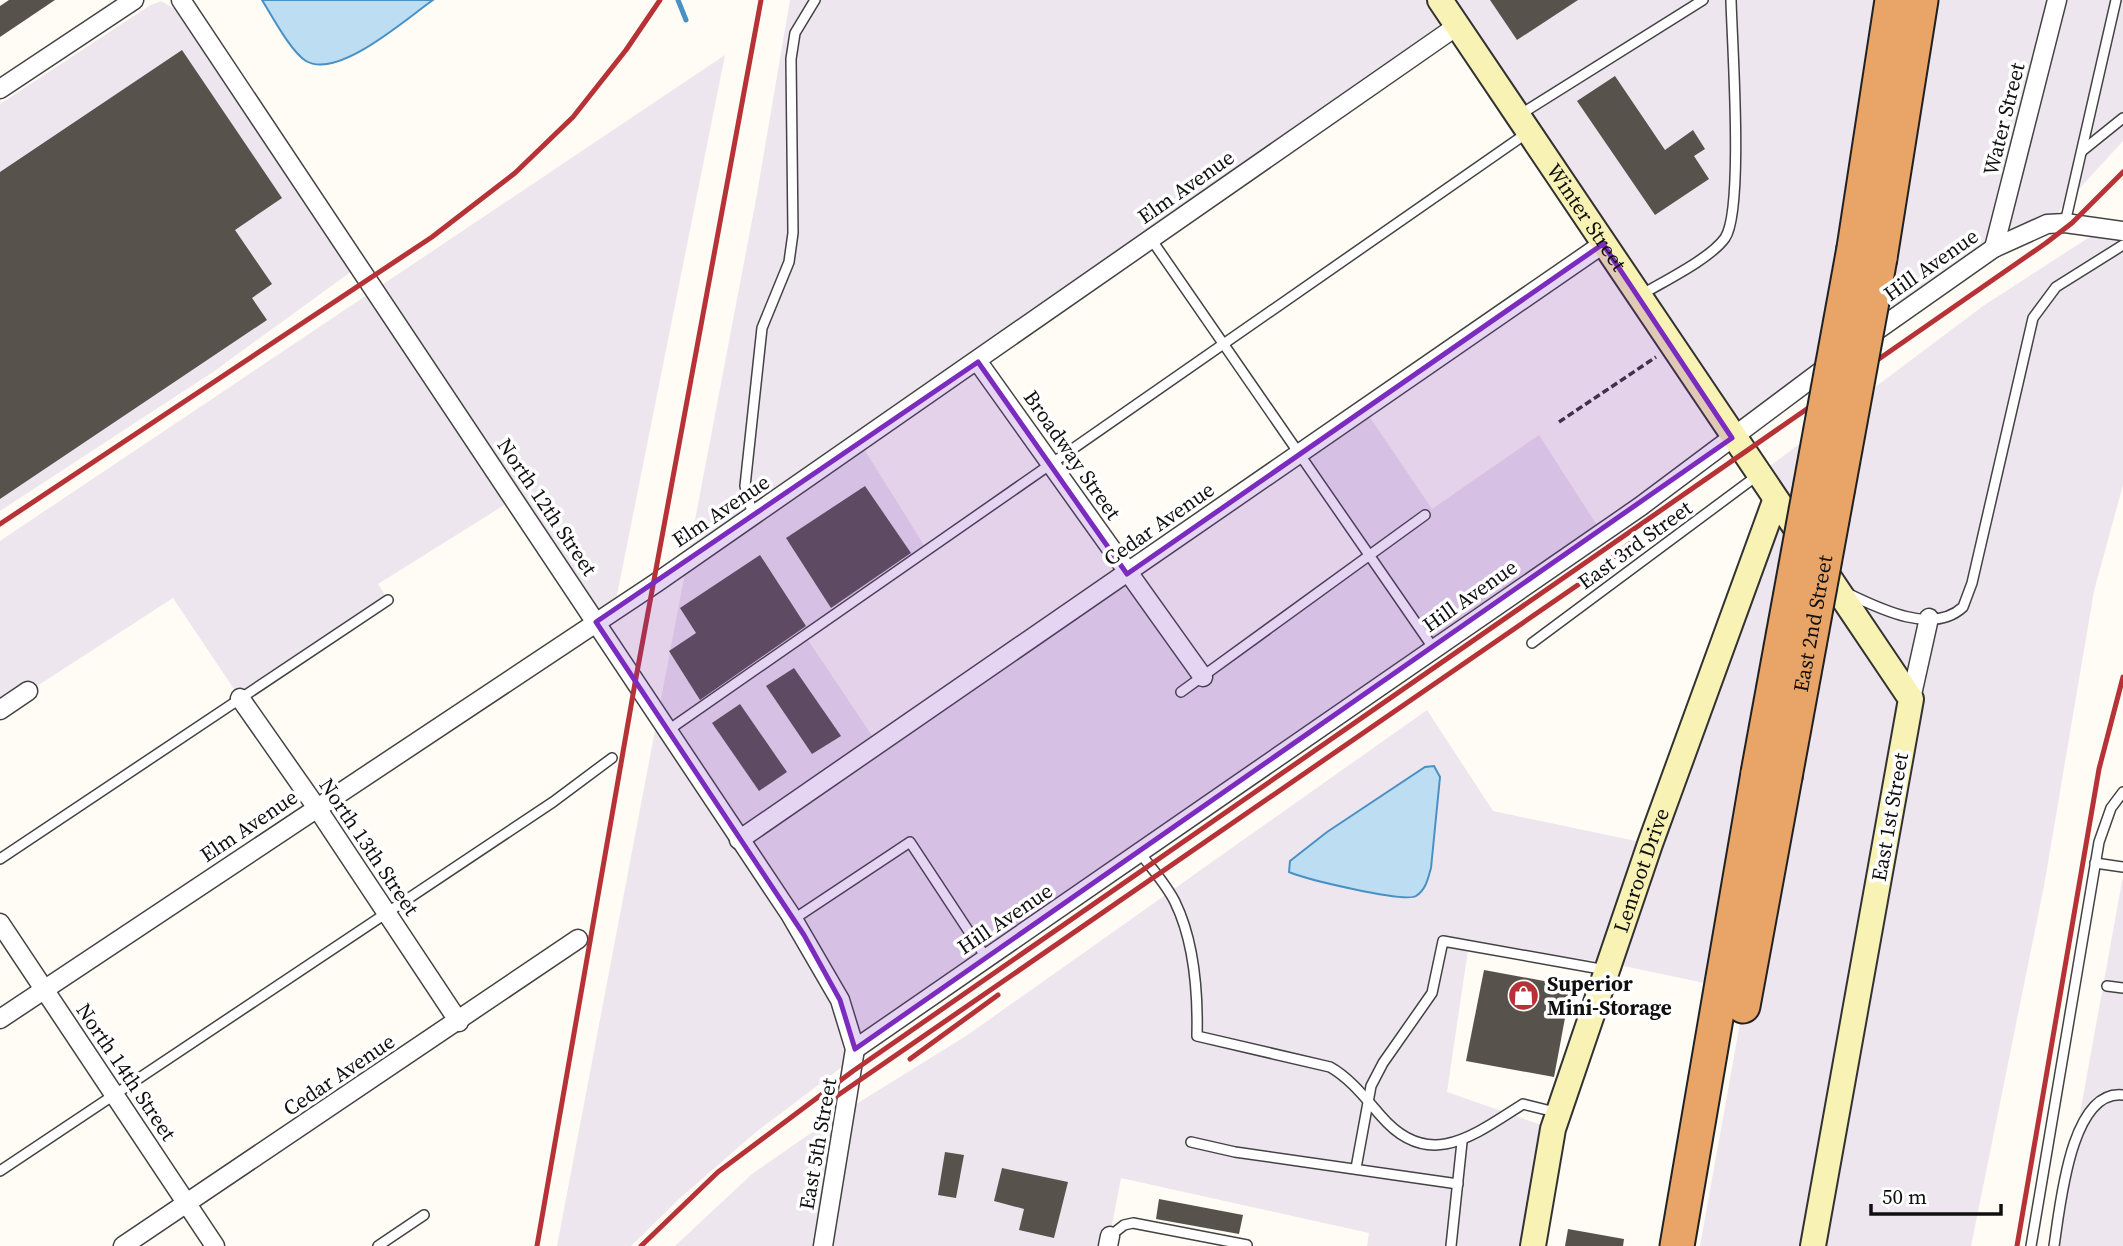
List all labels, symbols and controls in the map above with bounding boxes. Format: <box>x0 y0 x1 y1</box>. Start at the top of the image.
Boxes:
street label: Water Street <box>1976 59 2032 178</box>
street label: Elm Avenue <box>1132 143 1240 230</box>
street label: Winter Street <box>1540 157 1634 277</box>
street label: Hill Avenue <box>1878 221 1984 308</box>
street label: Broadway Street <box>1017 384 1128 525</box>
street label: North 12th Street <box>491 432 604 581</box>
street label: Elm Avenue <box>666 467 775 554</box>
street label: Cedar Avenue <box>1098 475 1220 572</box>
street label: East 3rd Street <box>1572 493 1698 596</box>
street label: Hill Avenue <box>1417 552 1523 639</box>
street label: East 2nd Street <box>1786 552 1839 694</box>
street label: East 1st Street <box>1864 750 1915 883</box>
street label: North 13th Street <box>313 772 426 921</box>
street label: Elm Avenue <box>194 782 303 869</box>
street label: Lenroot Drive <box>1606 804 1676 936</box>
street label: Hill Avenue <box>951 876 1058 961</box>
place label: Superior Mini-Storage <box>1547 969 1672 1022</box>
shop icon: Superior Mini-Storage <box>1507 979 1541 1013</box>
street label: North 14th Street <box>70 997 183 1146</box>
street label: Cedar Avenue <box>277 1027 400 1123</box>
street label: East 5th Street <box>792 1076 843 1212</box>
scale bar <box>1871 1172 2000 1216</box>
text: 50 m <box>1882 1182 1927 1211</box>

